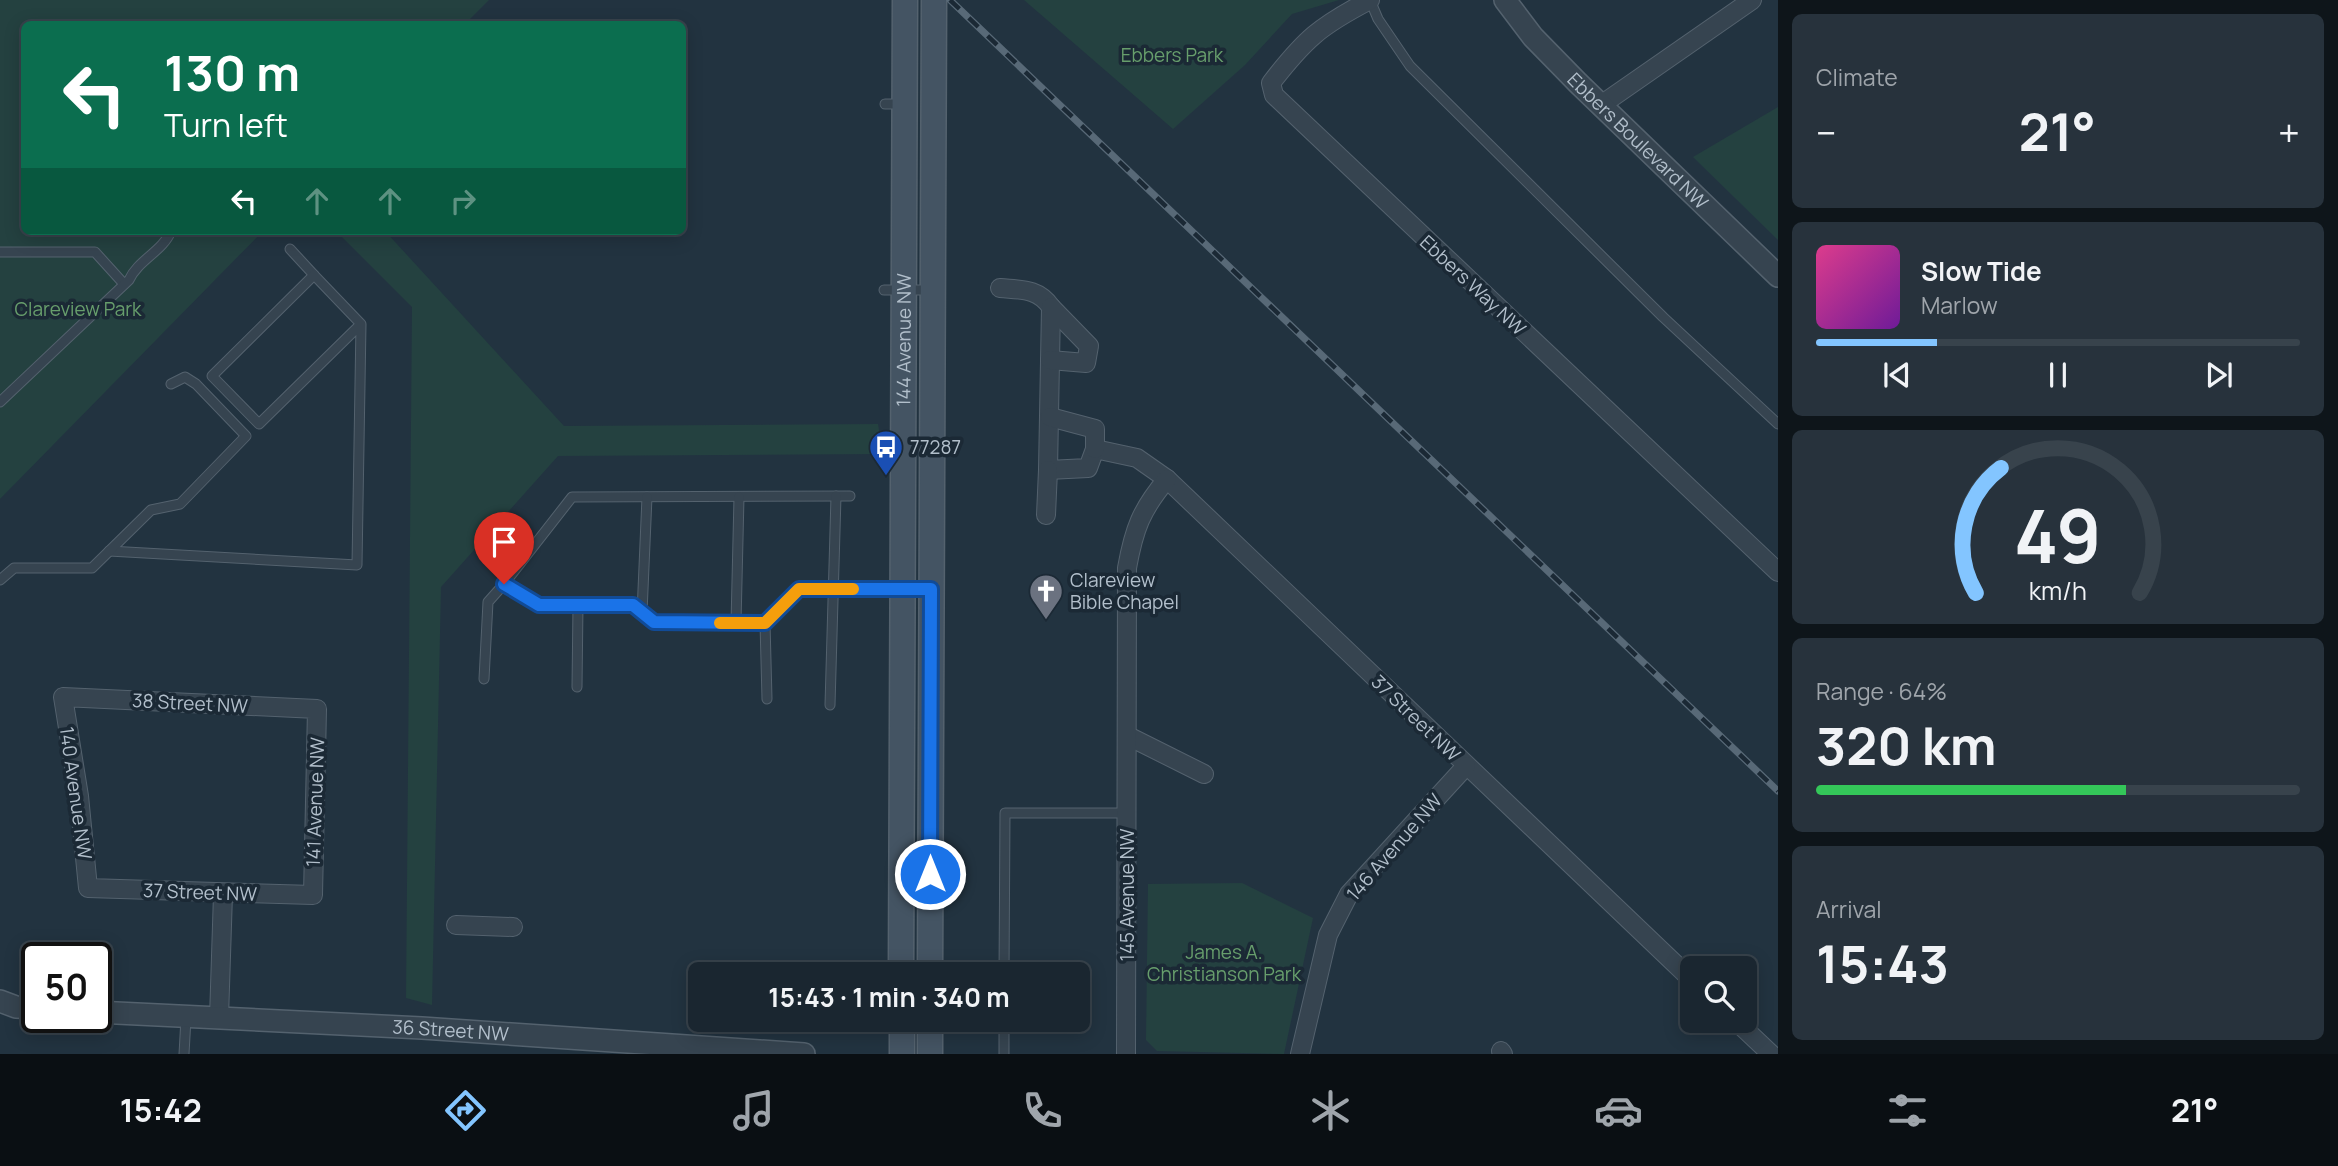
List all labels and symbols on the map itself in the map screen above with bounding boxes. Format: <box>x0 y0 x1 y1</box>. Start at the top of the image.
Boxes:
park label: Ebbers Park <box>1121 42 1224 68</box>
street label: Ebbers Boulevard NW <box>1562 67 1714 215</box>
street label: Ebbers Way NW <box>1414 229 1532 341</box>
street label: 144 Avenue NW <box>890 273 917 407</box>
park label: Clareview Park <box>14 296 142 322</box>
bus stop icon: 77287 <box>867 428 905 477</box>
place label: 77287 <box>910 434 961 460</box>
pin <box>474 512 534 584</box>
place label: Clareview Bible Chapel <box>1070 567 1179 615</box>
church icon: Clareview Bible Chapel <box>1027 572 1065 621</box>
street label: 37 Street NW <box>1366 669 1466 767</box>
street label: 38 Street NW <box>132 687 249 719</box>
street label: 140 Avenue NW <box>54 725 98 861</box>
street label: 141 Avenue NW <box>300 737 330 867</box>
street label: 146 Avenue NW <box>1340 788 1448 906</box>
street label: 145 Avenue NW <box>1114 828 1140 962</box>
position arrow <box>893 837 967 911</box>
street label: 37 Street NW <box>142 877 258 907</box>
park label: James A. Christianson Park <box>1147 939 1302 987</box>
speed limit sign: 50 <box>21 942 112 1033</box>
street label: 36 Street NW <box>392 1014 510 1047</box>

